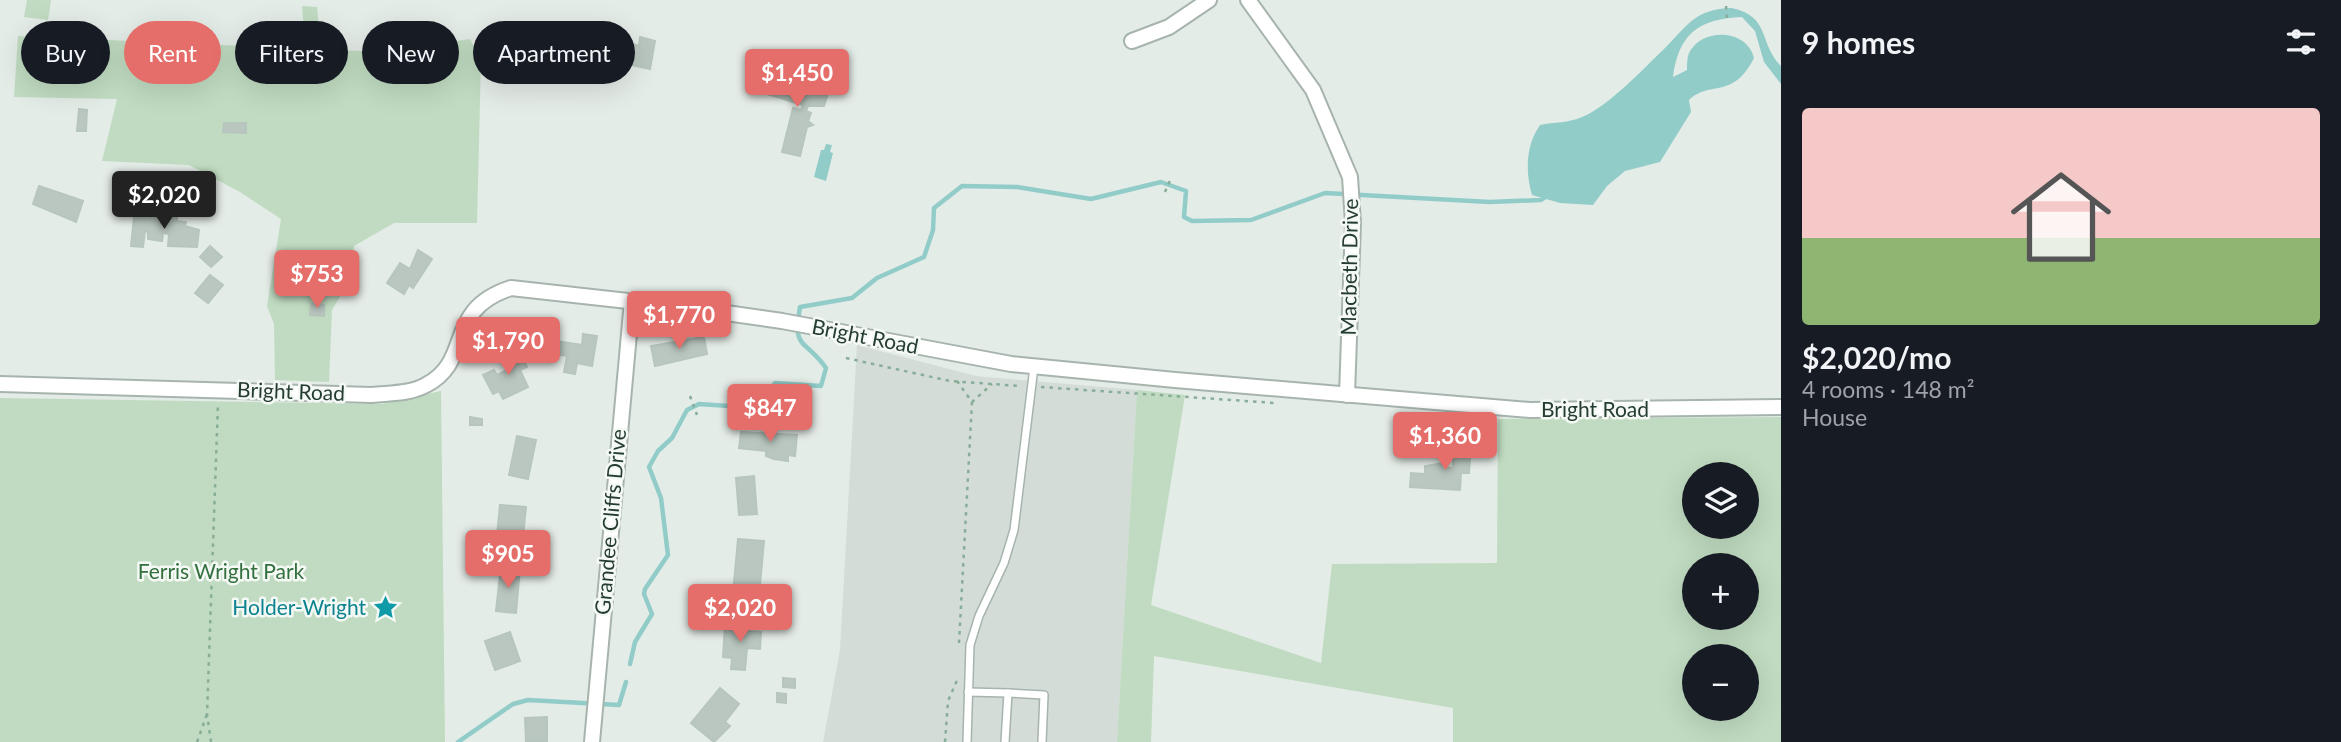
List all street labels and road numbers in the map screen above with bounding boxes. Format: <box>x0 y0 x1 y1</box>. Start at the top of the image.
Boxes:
street label: Macbeth Drive <box>1335 198 1362 336</box>
street label: Bright Road <box>810 313 921 358</box>
street label: Bright Road <box>237 376 345 405</box>
street label: Bright Road <box>1541 396 1649 421</box>
street label: Grandee Cliffs Drive <box>589 428 630 616</box>

